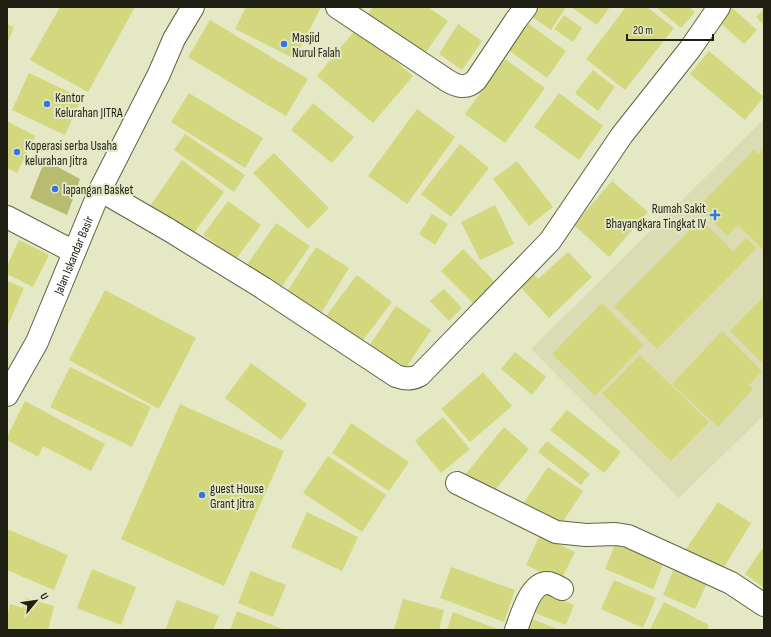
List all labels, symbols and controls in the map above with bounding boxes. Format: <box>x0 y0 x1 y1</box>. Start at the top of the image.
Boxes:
scale bar <box>627 16 713 42</box>
text: 20 m <box>633 23 653 38</box>
place label: Masjid Nurul Falah <box>292 30 340 61</box>
marker: Masjid Nurul Falah <box>279 39 289 49</box>
place label: Kantor Kelurahan JITRA <box>55 90 123 121</box>
marker: Kantor Kelurahan JITRA <box>42 99 52 109</box>
place label: Koperasi serba Usaha kelurahan Jitra <box>25 138 117 169</box>
marker: Koperasi serba Usaha kelurahan Jitra <box>12 147 22 157</box>
place label: lapangan Basket <box>63 182 133 198</box>
marker: lapangan Basket <box>50 184 60 194</box>
place label: Rumah Sakit Bhayangkara Tingkat IV <box>606 201 706 232</box>
marker: Rumah Sakit Bhayangkara Tingkat IV <box>709 209 721 221</box>
street label: Jalan Iskandar Basir <box>50 214 97 298</box>
place label: guest House Grant Jitra <box>210 481 264 512</box>
marker: guest House Grant Jitra <box>197 490 207 500</box>
north arrow <box>16 581 56 621</box>
text: U <box>37 591 52 602</box>

